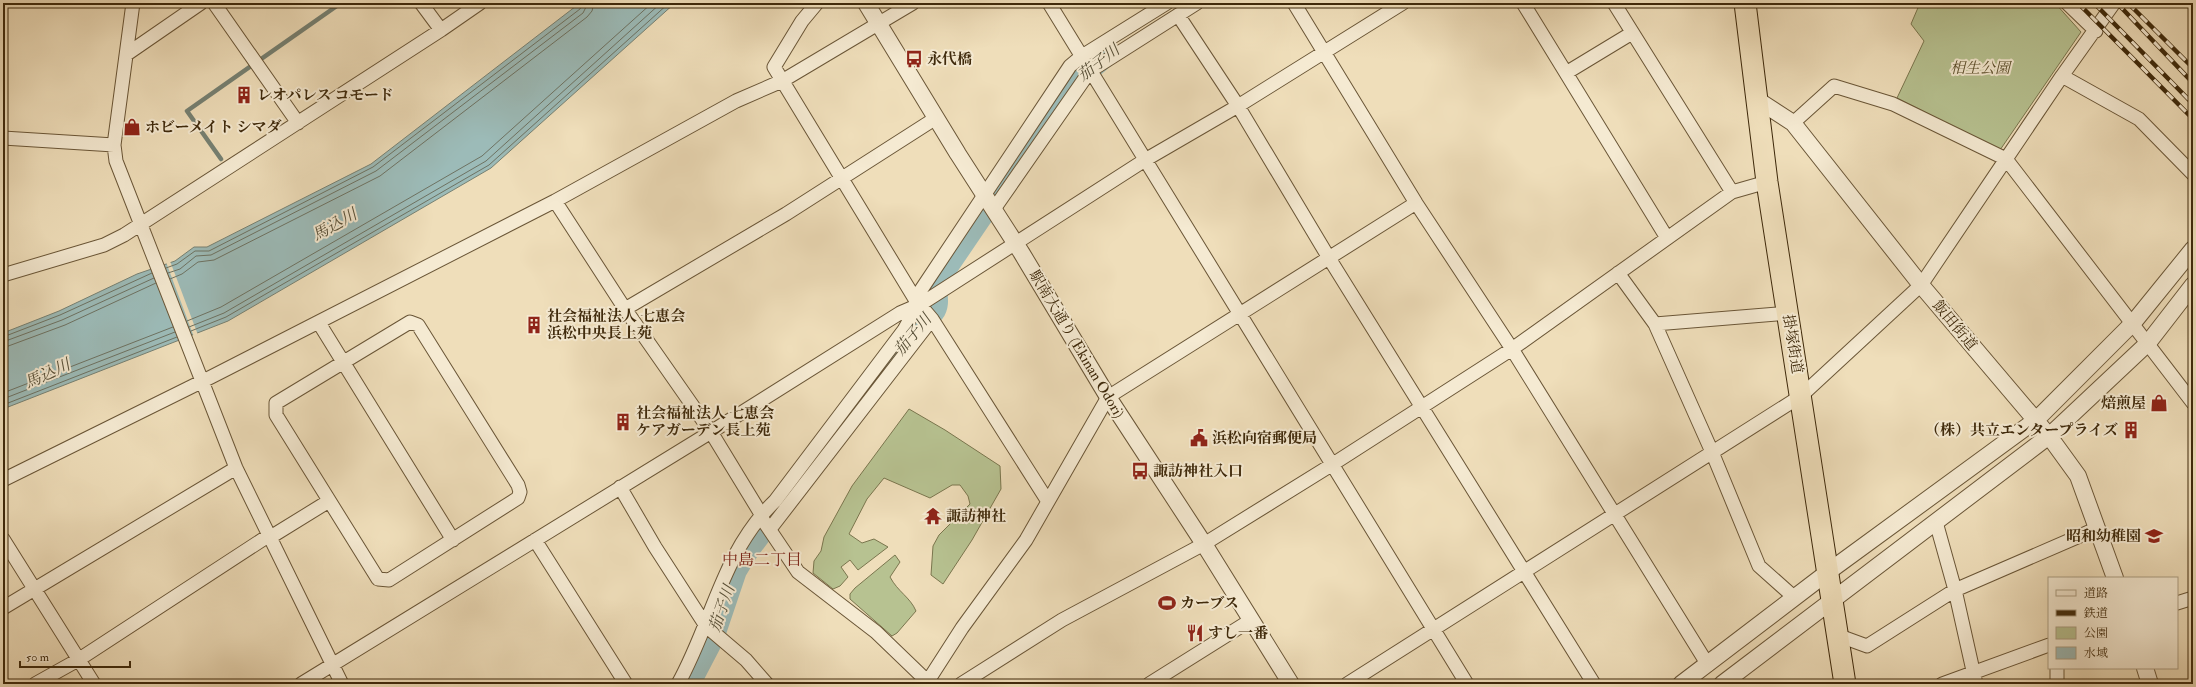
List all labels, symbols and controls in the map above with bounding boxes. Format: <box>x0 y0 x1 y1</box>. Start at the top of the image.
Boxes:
water label: 茄子川 <box>1074 39 1125 85</box>
bus stop icon: 永代橋 <box>904 49 924 69</box>
place label: 永代橋 <box>927 50 972 69</box>
park label: 相生公園 <box>1950 59 2013 78</box>
building icon: レオパレス コモード <box>234 85 254 105</box>
place label: レオパレス コモード <box>257 86 394 105</box>
shop icon: ホビーメイト シマダ <box>122 117 142 137</box>
place label: ホビーメイト シマダ <box>145 118 282 137</box>
water label: 馬込川 <box>309 204 362 245</box>
street label: 駅南大通り (Ekinan Odori) <box>1025 267 1128 422</box>
street label: 飯田街道 <box>1928 296 1981 354</box>
place label: 社会福祉法人 七恵会 浜松中央長上苑 <box>547 307 685 343</box>
water label: 茄子川 <box>890 308 937 359</box>
street label: 掛塚街道 <box>1778 313 1807 375</box>
building icon: 社会福祉法人 七恵会 浜松中央長上苑 <box>524 315 544 335</box>
water label: 馬込川 <box>21 354 75 393</box>
shop icon: 焙煎屋 <box>2149 393 2169 413</box>
place label: 焙煎屋 <box>2101 394 2146 413</box>
place label: 社会福祉法人 七恵会 ケアガーデン長上苑 <box>636 404 774 440</box>
building icon: 社会福祉法人 七恵会 ケアガーデン長上苑 <box>613 412 633 432</box>
building icon: （株）共立エンタープライズ <box>2121 420 2141 440</box>
place label: （株）共立エンタープライズ <box>1925 421 2118 440</box>
public building icon: 浜松向宿郵便局 <box>1189 428 1209 448</box>
place label: 浜松向宿郵便局 <box>1212 429 1317 448</box>
bus stop icon: 諏訪神社入口 <box>1130 461 1150 481</box>
place label: 諏訪神社入口 <box>1153 462 1243 481</box>
temple icon: 諏訪神社 <box>923 506 943 526</box>
place label: 諏訪神社 <box>946 507 1006 526</box>
school or university icon: 昭和幼稚園 <box>2144 526 2164 546</box>
place label: 昭和幼稚園 <box>2066 527 2141 546</box>
district label: 中島二丁目 <box>722 550 802 570</box>
legend <box>2048 577 2178 669</box>
water label: 茄子川 <box>705 580 740 634</box>
text: 道路 <box>2084 586 2108 601</box>
sports icon: カーブス <box>1157 593 1177 613</box>
place label: カーブス <box>1180 594 1239 613</box>
text: 鉄道 <box>2083 606 2108 621</box>
restaurant icon: すし一番 <box>1185 623 1205 643</box>
place label: すし一番 <box>1208 624 1269 643</box>
text: 公園 <box>2084 626 2108 641</box>
scale bar <box>20 643 130 669</box>
text: 水域 <box>2084 646 2108 661</box>
text: 50 m <box>26 650 50 665</box>

